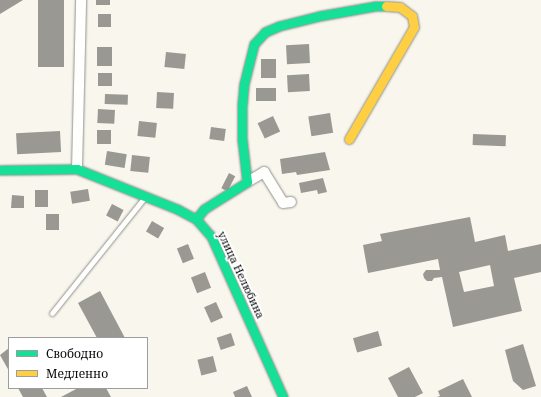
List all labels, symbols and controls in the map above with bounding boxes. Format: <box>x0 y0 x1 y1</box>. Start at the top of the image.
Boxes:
street label: улица Нелюбина <box>215 229 267 321</box>
legend <box>8 337 148 389</box>
text: Свободно <box>46 345 103 362</box>
text: Медленно <box>46 365 108 382</box>

